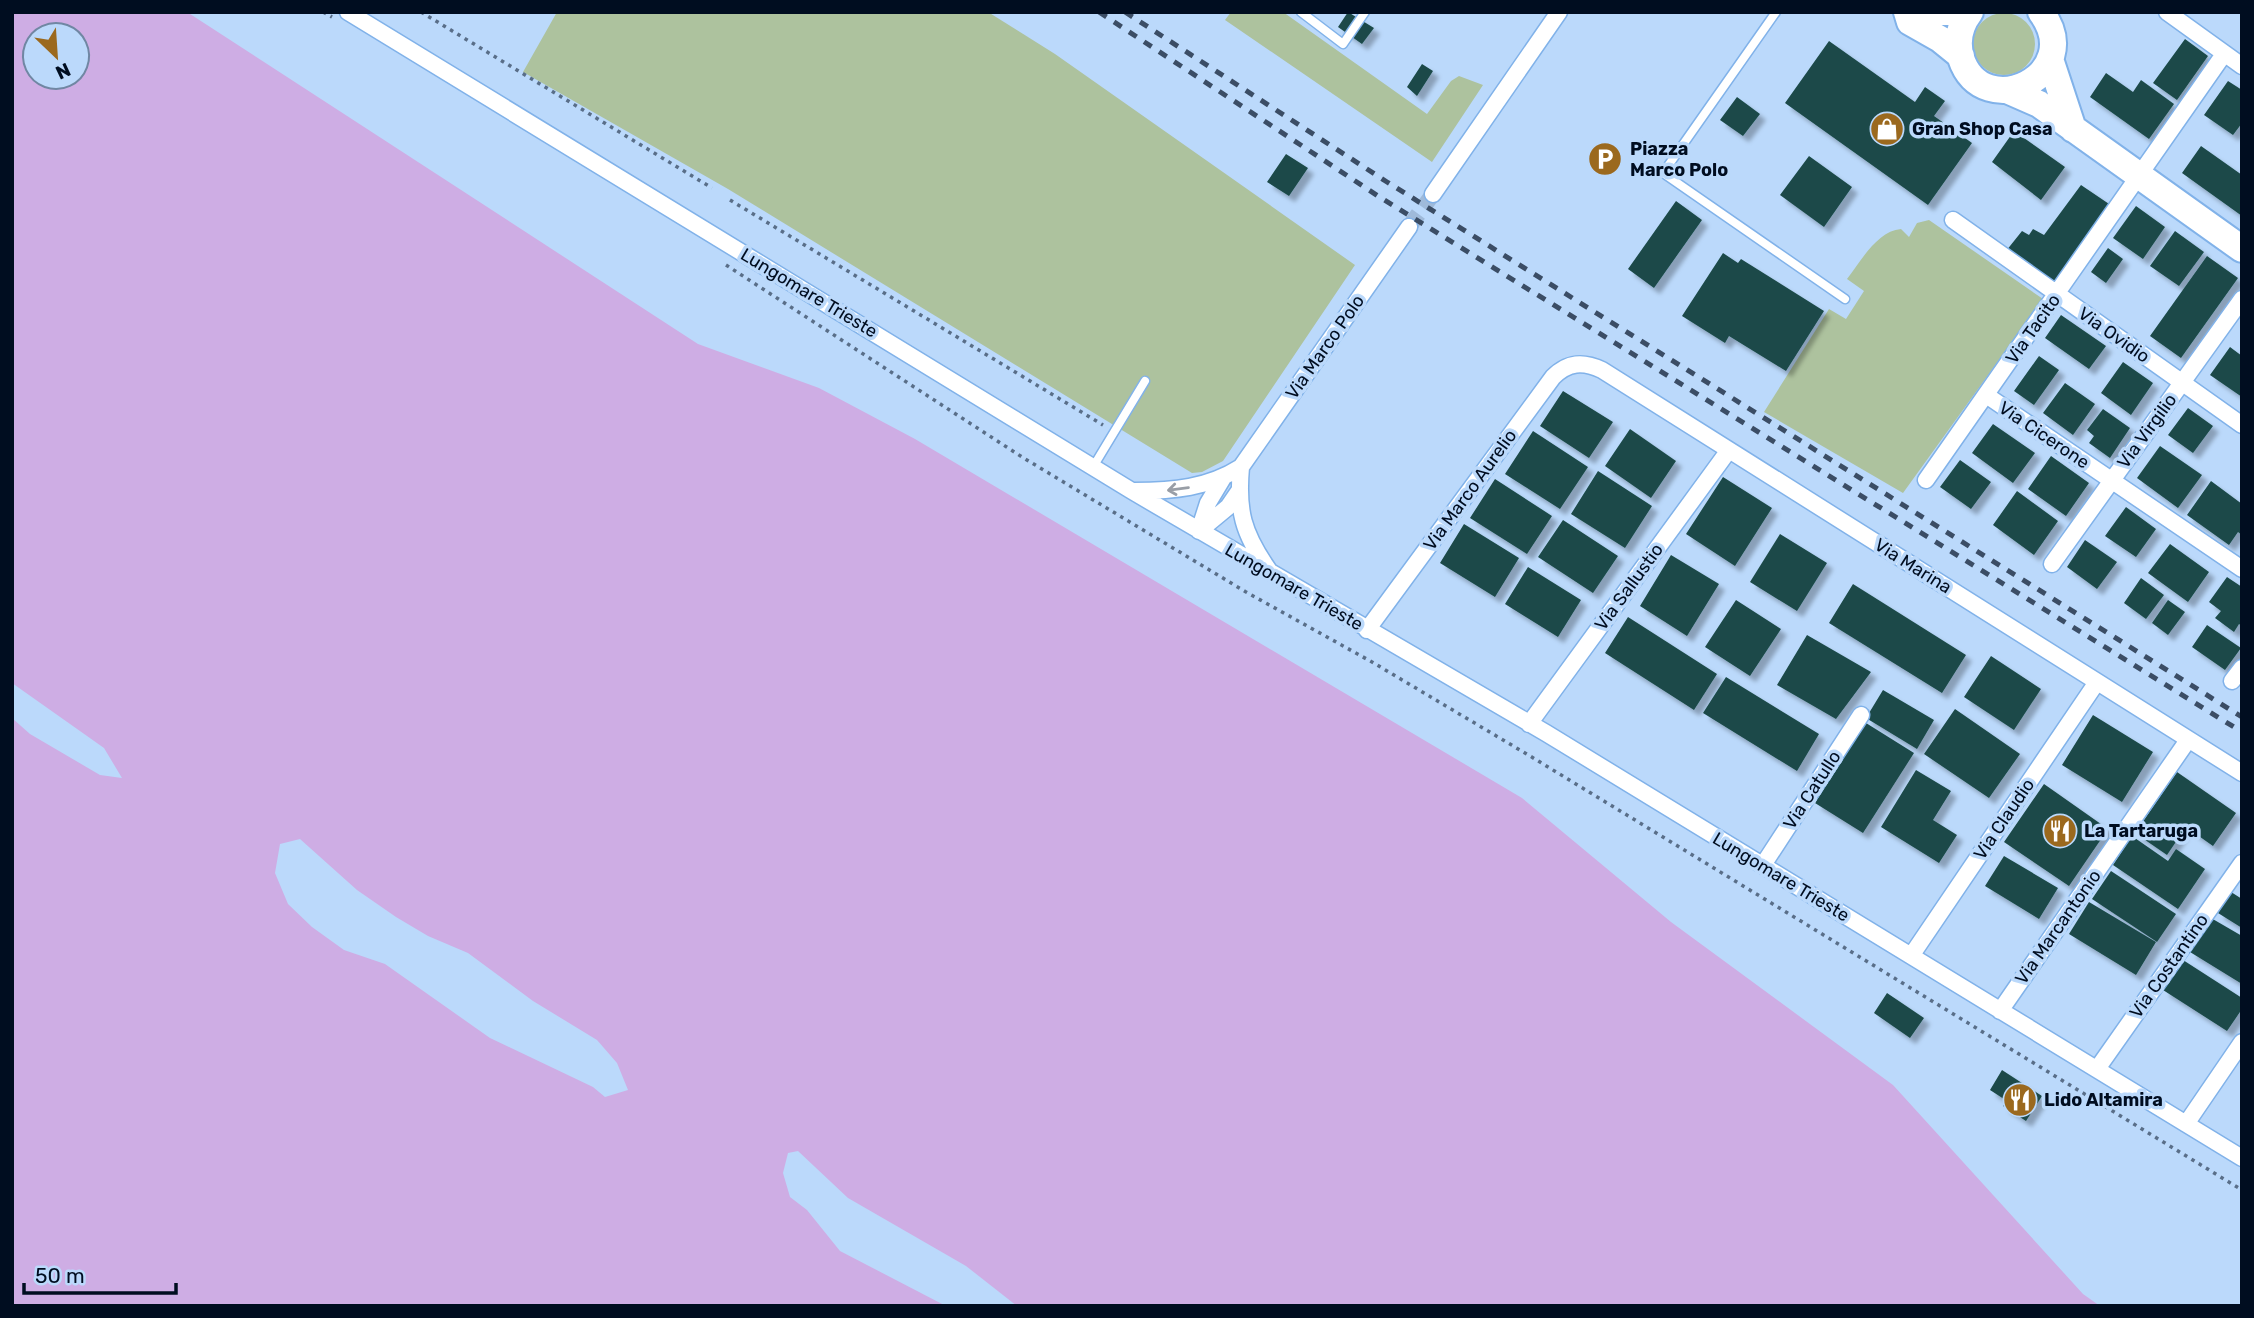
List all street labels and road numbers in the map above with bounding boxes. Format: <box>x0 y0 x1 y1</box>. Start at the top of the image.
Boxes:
street label: Lungomare Trieste <box>737 243 881 343</box>
street label: Via Tacito <box>2001 290 2065 368</box>
street label: Via Marco Polo <box>1281 291 1369 403</box>
street label: Via Ovidio <box>2074 302 2154 368</box>
street label: Via Virgilio <box>2113 389 2181 473</box>
street label: Via Cicerone <box>1994 397 2094 473</box>
street label: Via Marco Aurelio <box>1419 425 1521 555</box>
street label: Via Marina <box>1870 534 1956 598</box>
street label: Lungomare Trieste <box>1221 539 1367 635</box>
street label: Via Sallustio <box>1590 539 1668 635</box>
street label: Via Catullo <box>1778 747 1846 833</box>
street label: Via Claudio <box>1969 774 2039 864</box>
street label: Lungomare Trieste <box>1709 827 1853 927</box>
street label: Via Marcantonio <box>2010 865 2106 989</box>
street label: Via Costantino <box>2125 910 2213 1022</box>

